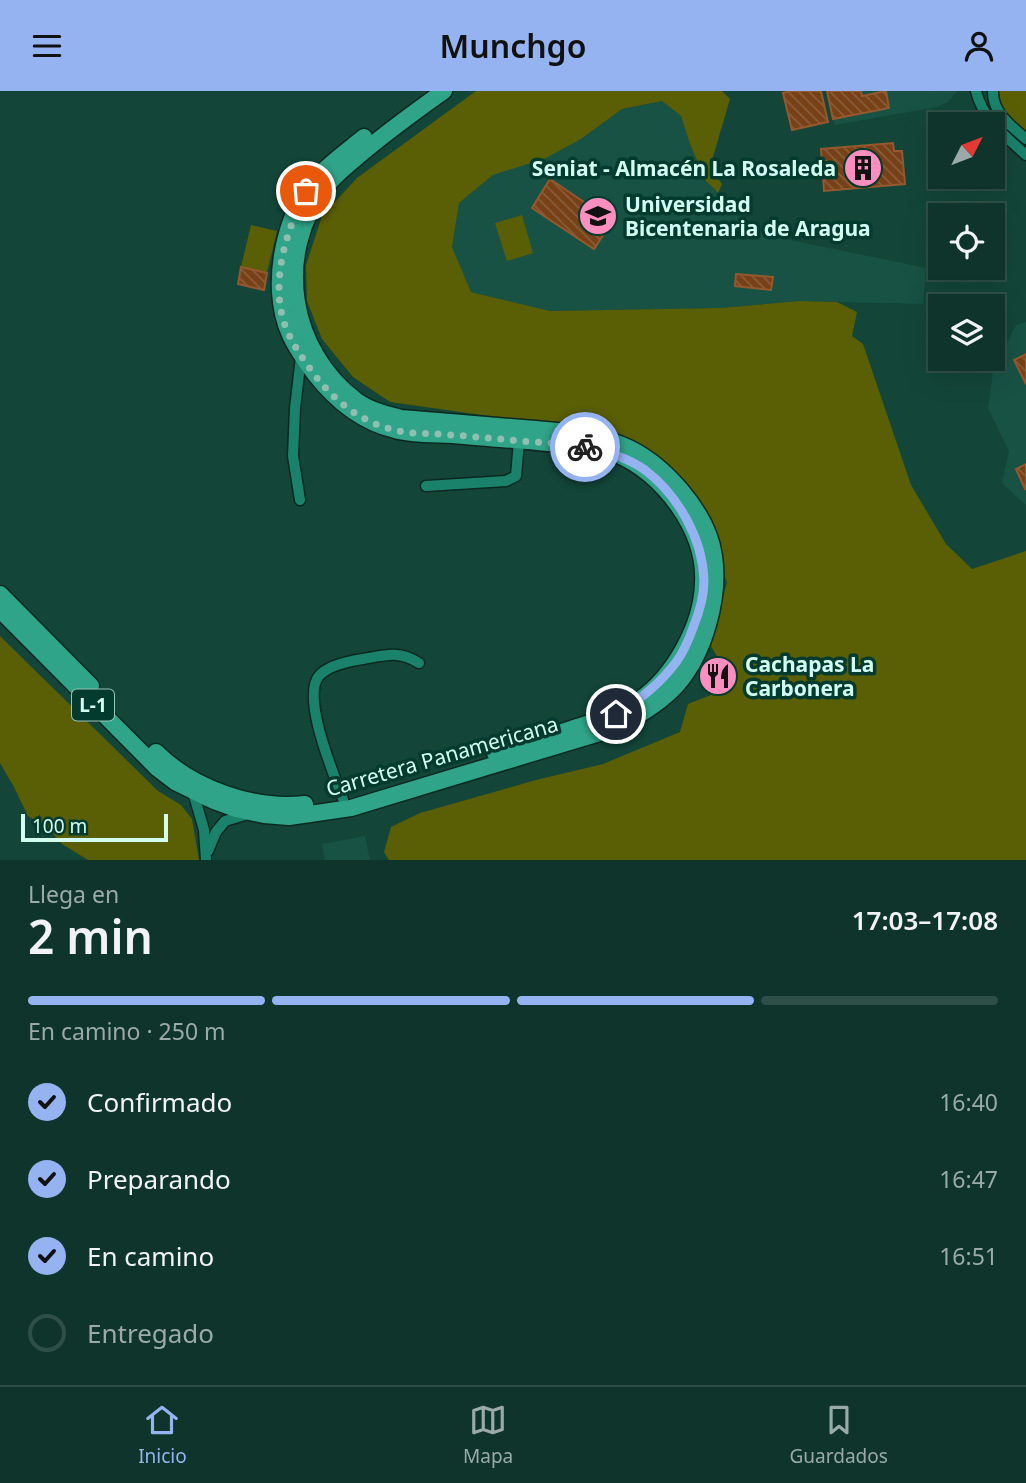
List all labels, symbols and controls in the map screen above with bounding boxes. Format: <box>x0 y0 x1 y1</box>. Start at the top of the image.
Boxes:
text: Munchgo <box>440 24 586 67</box>
icon: menu <box>28 27 66 65</box>
icon: person <box>960 27 998 65</box>
north arrow <box>928 112 1004 189</box>
map controls <box>928 112 1005 371</box>
building icon: Seniat - Almacén La Rosaleda <box>842 147 884 189</box>
place label: Seniat - Almacén La Rosaleda <box>532 154 836 182</box>
pin <box>276 161 336 221</box>
icon: bag <box>287 172 325 210</box>
place label: Universidad Bicentenaria de Aragua <box>625 190 871 242</box>
school or university icon: Universidad Bicentenaria de Aragua <box>577 195 619 237</box>
button: locate <box>928 203 1005 280</box>
button: layers <box>928 294 1005 371</box>
courier <box>550 412 620 482</box>
icon: bike <box>566 428 604 466</box>
place label: Cachapas La Carbonera <box>745 650 874 702</box>
restaurant icon: Cachapas La Carbonera <box>697 655 739 697</box>
pin <box>586 684 646 744</box>
road number: L-1 <box>72 689 114 720</box>
icon: home <box>597 695 635 733</box>
street label: Carretera Panamericana <box>323 709 561 803</box>
scale bar <box>21 811 168 843</box>
text: 100 m <box>32 813 87 839</box>
text: Llega en <box>28 878 119 910</box>
text: 17:03–17:08 <box>852 902 998 938</box>
text: 2 min <box>28 905 153 967</box>
text: En camino · 250 m <box>28 1015 226 1047</box>
icon: check <box>28 1083 66 1121</box>
text: Confirmado <box>87 1084 232 1120</box>
text: 16:40 <box>939 1086 998 1118</box>
icon: check <box>28 1160 66 1198</box>
text: Preparando <box>87 1161 231 1197</box>
text: 16:47 <box>939 1163 998 1195</box>
icon: check <box>28 1237 66 1275</box>
text: En camino <box>87 1238 214 1274</box>
text: 16:51 <box>939 1240 998 1272</box>
text: Entregado <box>87 1315 214 1351</box>
tab: Inicio <box>138 1401 187 1469</box>
tab: Mapa <box>463 1401 513 1469</box>
tab: Guardados <box>790 1401 888 1469</box>

